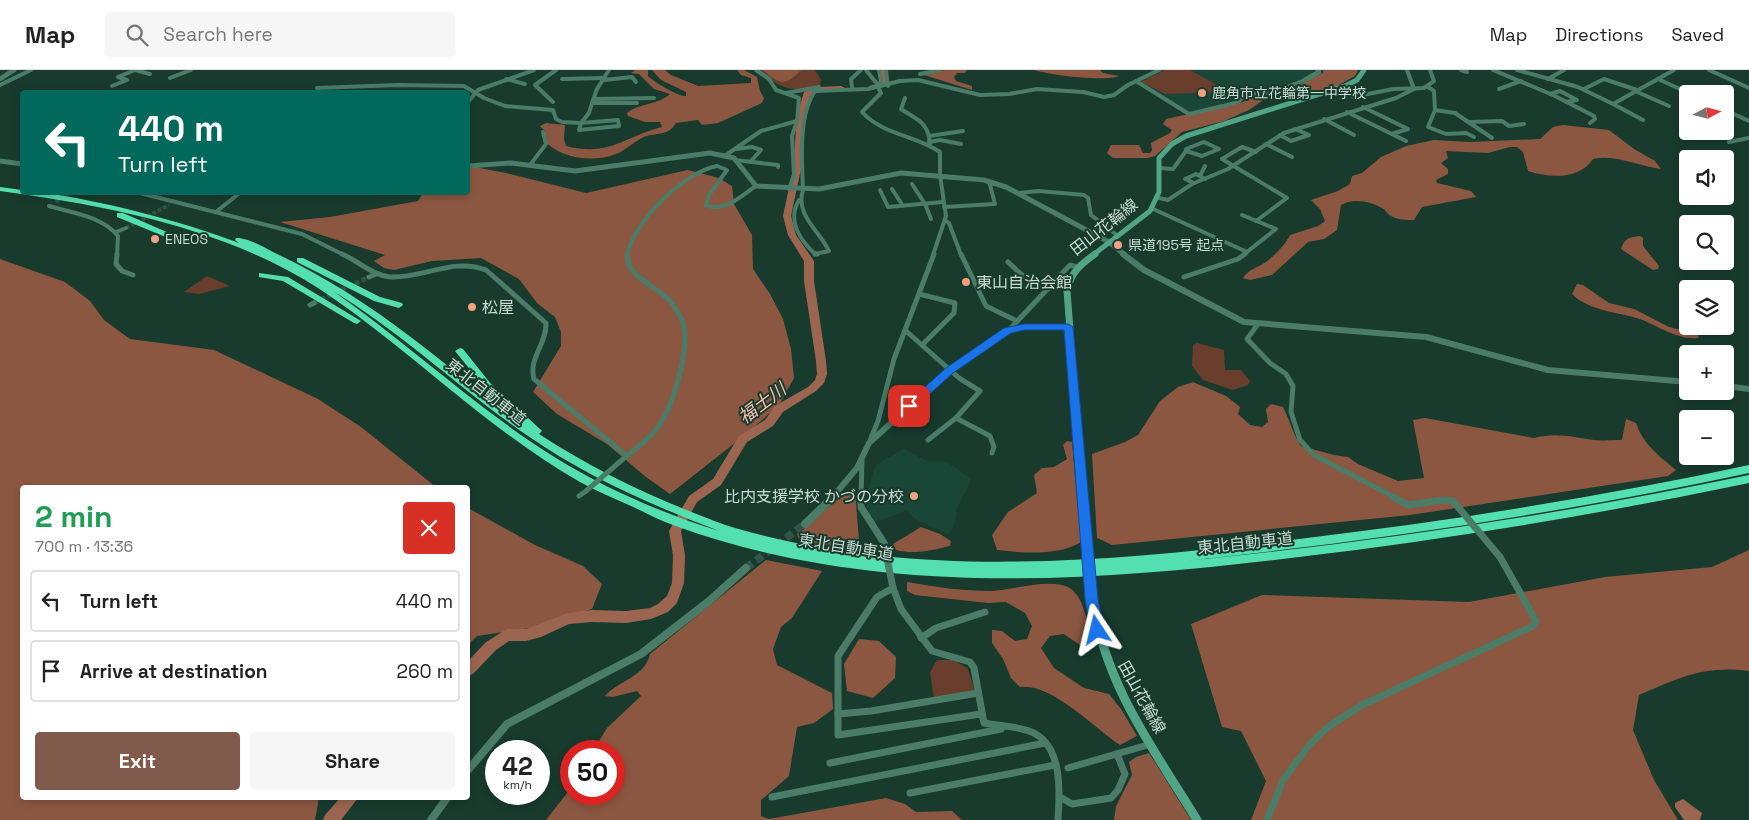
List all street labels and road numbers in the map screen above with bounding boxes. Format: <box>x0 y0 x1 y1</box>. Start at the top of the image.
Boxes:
street label: 田山花輪線 <box>1066 194 1142 260</box>
street label: 東北自動車道 <box>442 354 530 430</box>
street label: 東北自動車道 <box>1196 528 1294 558</box>
street label: 東北自動車道 <box>797 529 895 565</box>
street label: 田山花輪線 <box>1113 657 1171 737</box>

